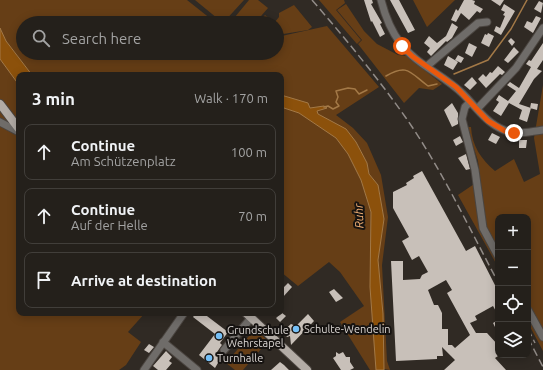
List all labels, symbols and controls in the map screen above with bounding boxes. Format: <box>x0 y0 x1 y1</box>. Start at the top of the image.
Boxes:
search box <box>16 16 284 60</box>
icon: search <box>30 27 52 49</box>
text: Search here <box>62 30 141 47</box>
route start <box>393 37 411 55</box>
text: 3 min <box>32 89 75 108</box>
text: Walk · 170 m <box>194 91 268 105</box>
route end <box>505 124 523 142</box>
text: Continue <box>71 137 135 154</box>
icon: ahead <box>33 141 55 163</box>
text: 100 m <box>231 145 267 159</box>
text: Am Schützenplatz <box>71 154 176 168</box>
text: Continue <box>71 201 135 218</box>
water label: Ruhr <box>352 203 365 229</box>
icon: ahead <box>33 205 55 227</box>
text: 70 m <box>238 209 267 223</box>
map controls <box>495 214 531 358</box>
button: + <box>495 214 531 250</box>
text: Auf der Helle <box>71 218 148 232</box>
button: − <box>495 250 531 286</box>
icon: arrive <box>33 269 55 291</box>
text: Arrive at destination <box>71 272 217 289</box>
button: locate <box>495 286 531 322</box>
button: layers <box>495 322 531 358</box>
place label: Schulte-Wendelin <box>304 323 391 335</box>
place label: Grundschule Wehrstapel <box>227 324 289 349</box>
marker: Schulte-Wendelin <box>291 324 301 334</box>
marker: Grundschule Wehrstapel <box>214 331 224 341</box>
place label: Turnhalle <box>217 352 263 364</box>
marker: Turnhalle <box>204 353 214 363</box>

